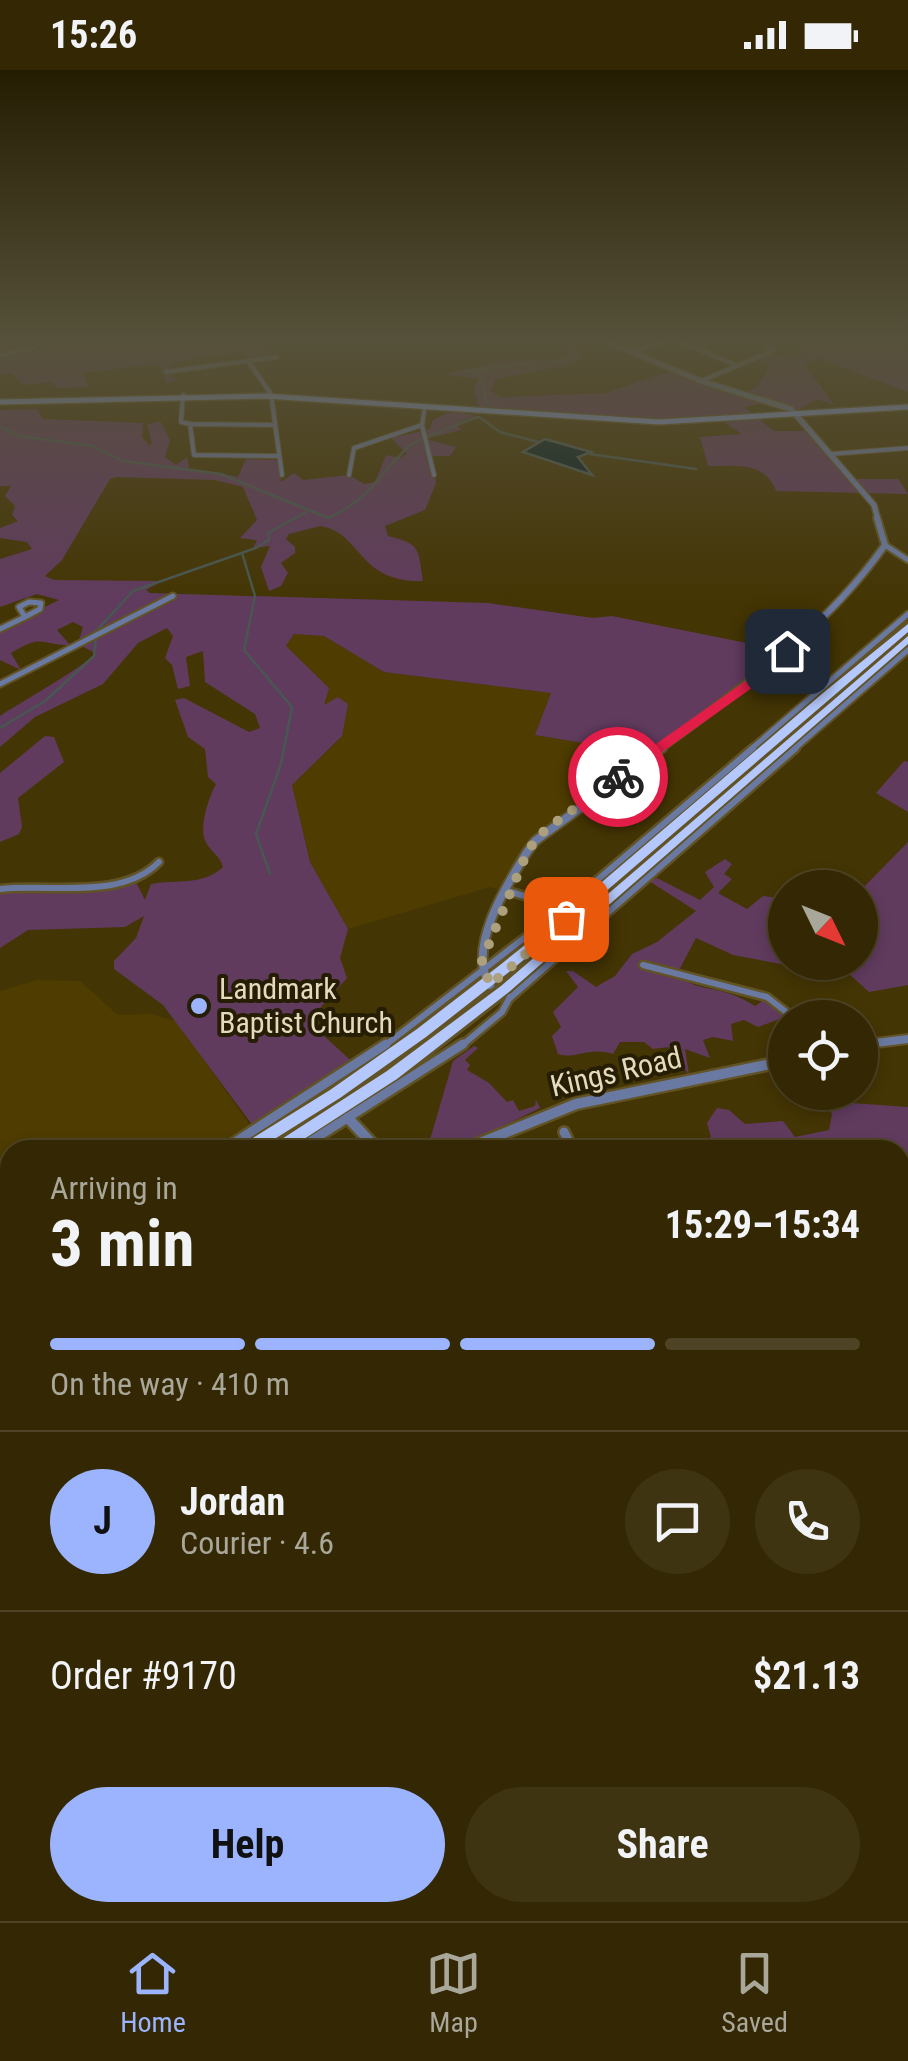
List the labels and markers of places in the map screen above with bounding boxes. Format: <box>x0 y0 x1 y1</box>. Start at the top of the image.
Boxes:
pin <box>745 609 830 694</box>
pin <box>524 877 609 962</box>
place label: Landmark Baptist Church <box>219 971 393 1040</box>
marker: Landmark Baptist Church <box>188 995 210 1017</box>

